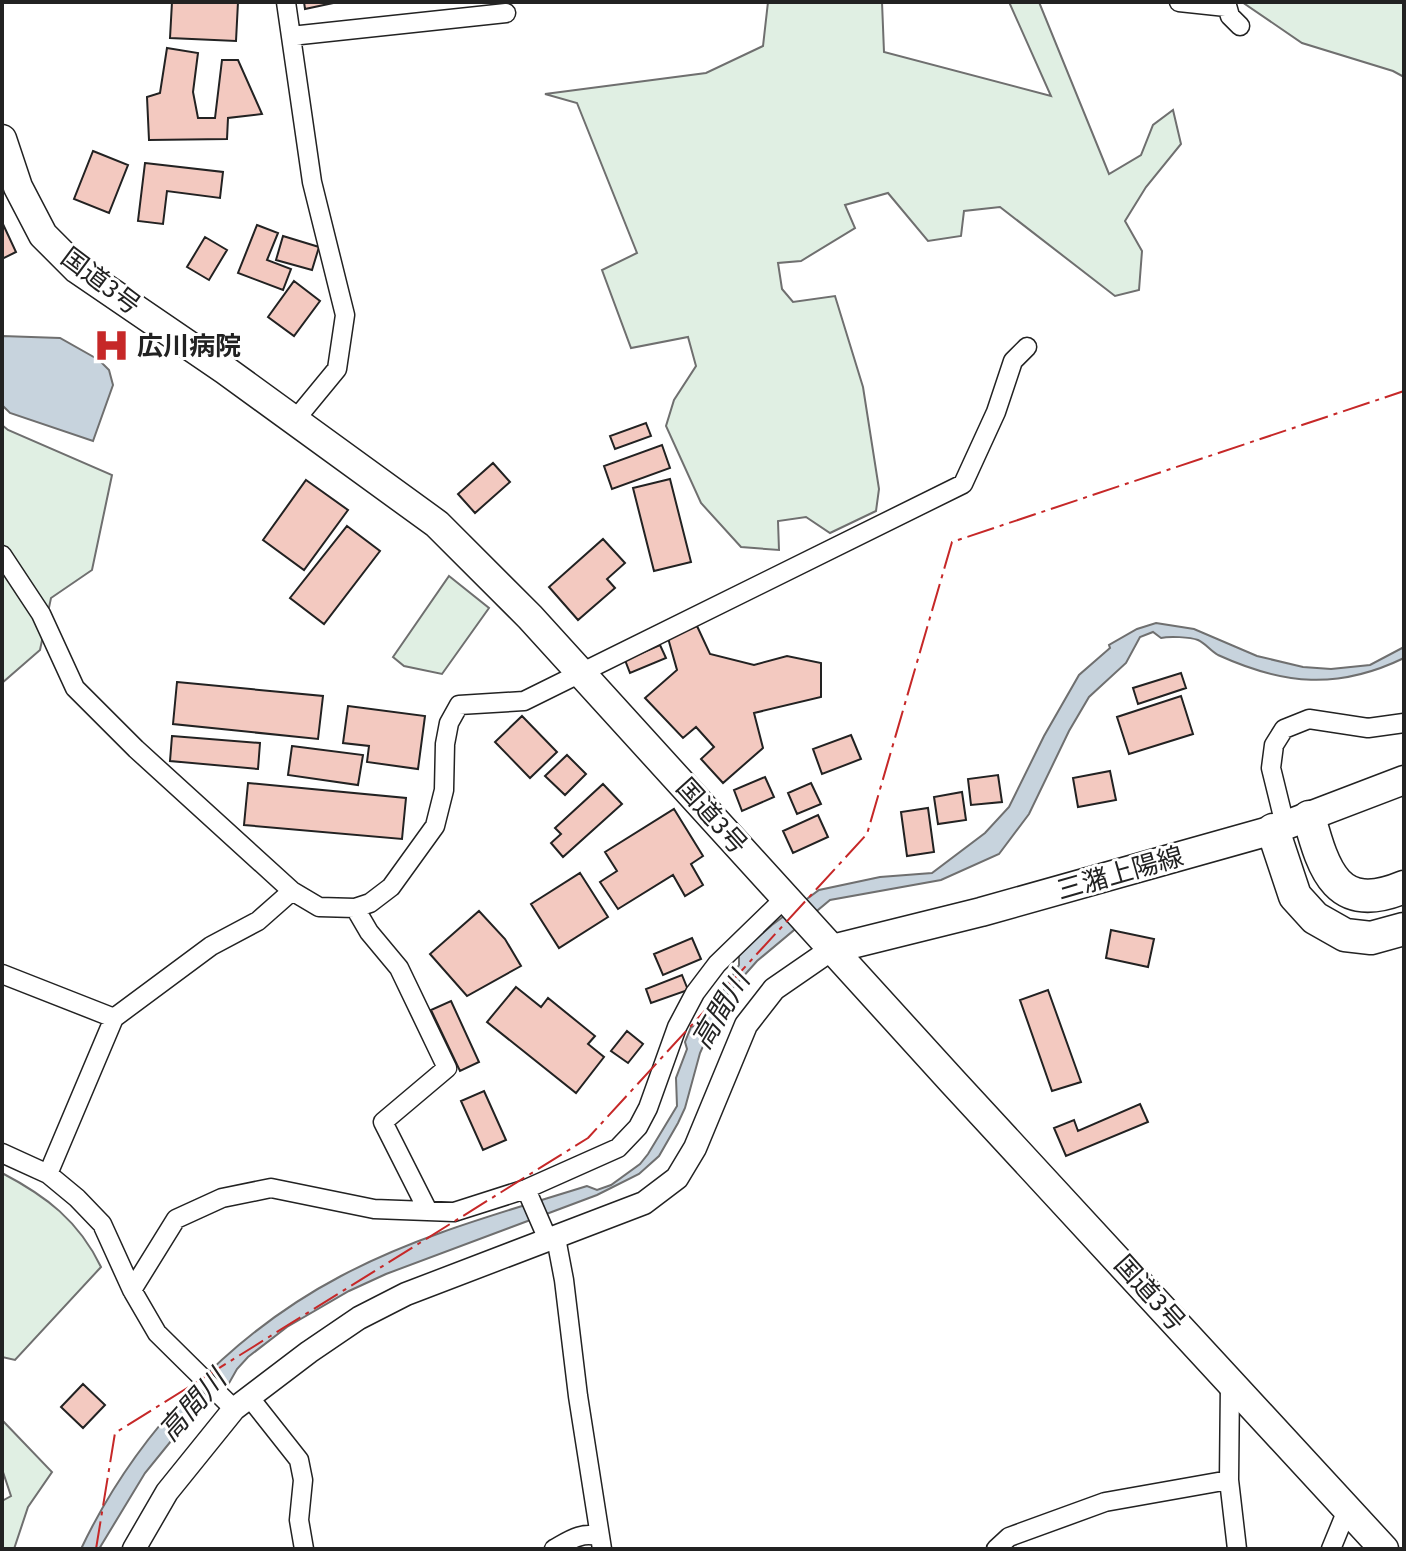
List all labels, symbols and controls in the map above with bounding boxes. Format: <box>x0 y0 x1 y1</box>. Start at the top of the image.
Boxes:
street label: 国道3号 <box>55 242 146 321</box>
hospital icon: 広川病院 <box>92 327 130 365</box>
place label: 広川病院 <box>137 331 241 362</box>
street label: 国道3号 <box>670 772 754 861</box>
street label: 三潴上陽線 <box>1053 841 1187 906</box>
water label: 高間川 <box>685 963 758 1055</box>
street label: 国道3号 <box>1108 1249 1192 1338</box>
water label: 高間川 <box>152 1361 235 1448</box>

